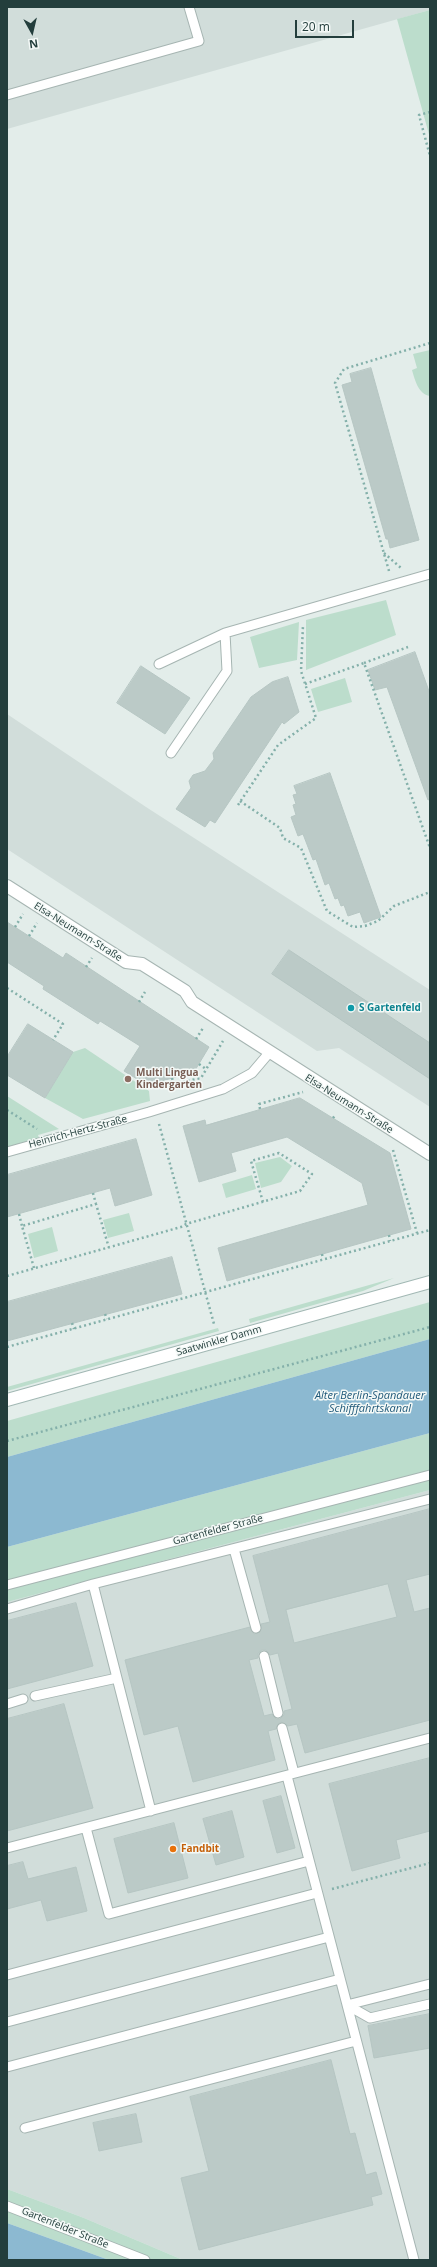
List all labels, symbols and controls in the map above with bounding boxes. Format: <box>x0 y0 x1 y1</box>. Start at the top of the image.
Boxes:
north arrow <box>12 12 52 52</box>
scale bar <box>297 12 356 38</box>
text: 20 m <box>302 18 330 35</box>
text: N <box>28 36 39 52</box>
street label: Elsa-Neumann-Straße <box>32 900 124 964</box>
place label: S Gartenfeld <box>359 1002 421 1014</box>
marker: S Gartenfeld <box>346 1003 356 1013</box>
place label: Multi Lingua Kindergarten <box>136 1067 202 1090</box>
street label: Elsa-Neumann-Straße <box>303 1072 395 1136</box>
marker: Multi Lingua Kindergarten <box>123 1074 133 1084</box>
street label: Heinrich-Hertz-Straße <box>27 1113 129 1151</box>
street label: Saatwinkler Damm <box>175 1323 263 1359</box>
water label: Alter Berlin-Spandauer Schifffahrtskanal <box>315 1389 425 1415</box>
street label: Gartenfelder Straße <box>172 1512 264 1548</box>
place label: Fandbit <box>181 1843 219 1855</box>
marker: Fandbit <box>168 1844 178 1854</box>
street label: Gartenfelder Straße <box>20 2205 110 2251</box>

